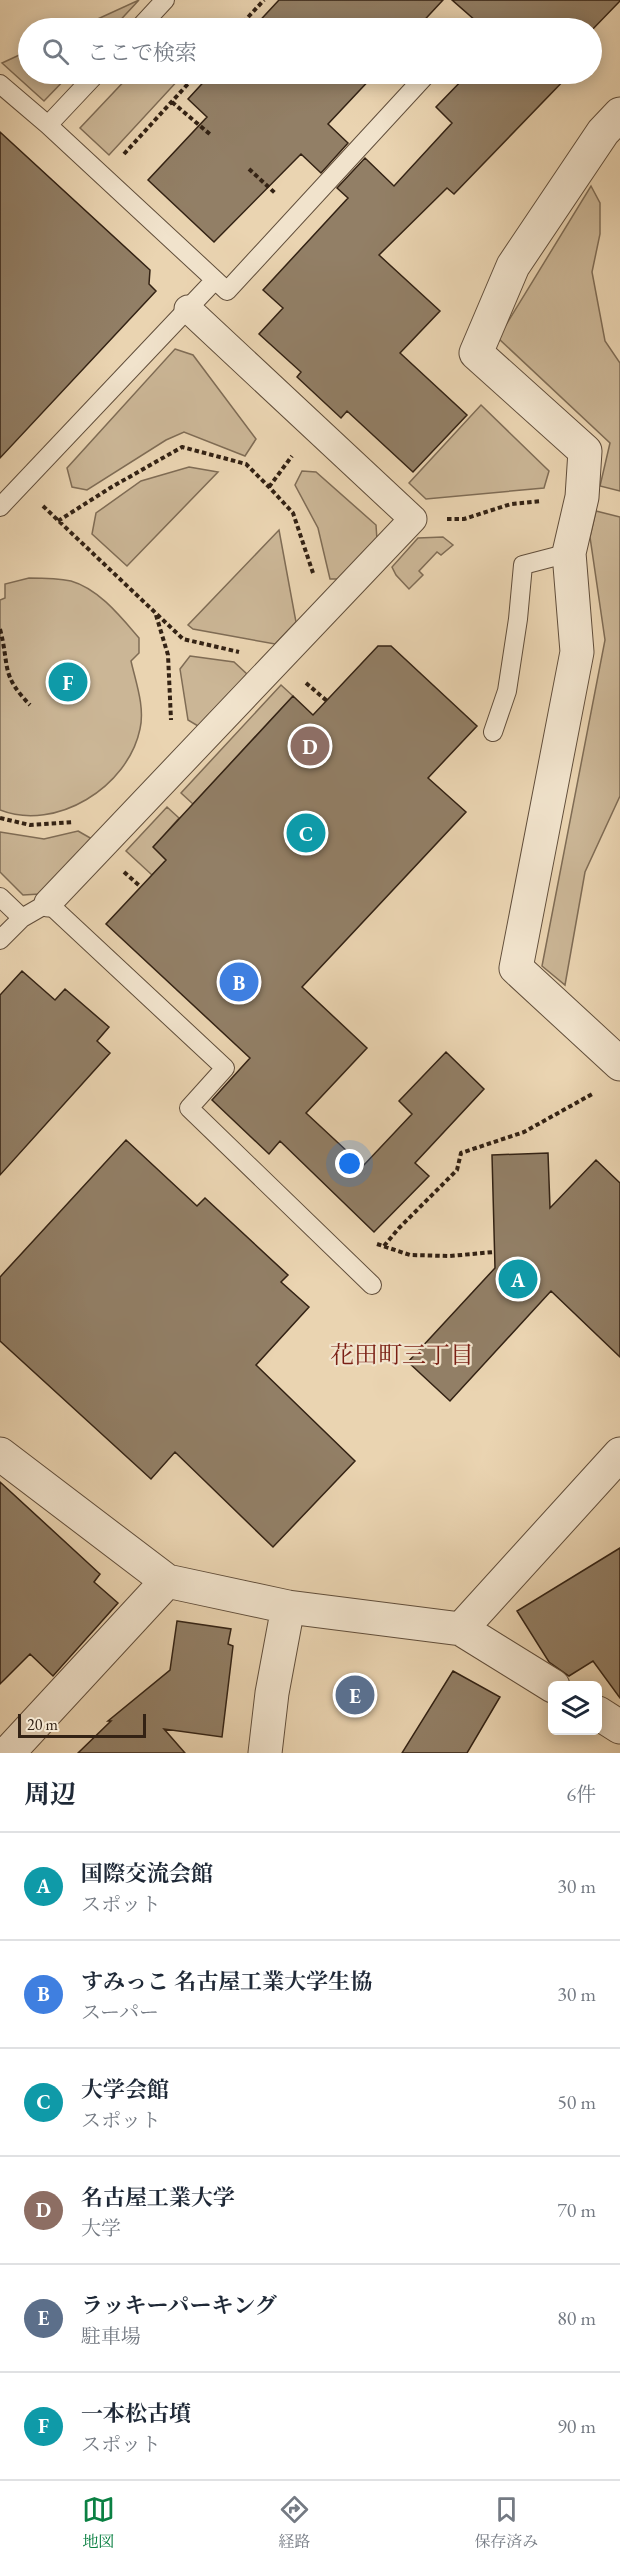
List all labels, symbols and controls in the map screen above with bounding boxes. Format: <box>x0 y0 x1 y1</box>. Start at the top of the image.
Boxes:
search box <box>18 18 602 84</box>
icon: search <box>39 35 72 68</box>
text: ここで検索 <box>87 38 197 67</box>
pin: F <box>48 660 88 704</box>
pin: D <box>290 724 330 768</box>
pin: C <box>286 810 326 856</box>
pin: B <box>220 960 258 1004</box>
your location <box>335 1149 364 1178</box>
pin: A <box>498 1256 538 1302</box>
district label: 花田町三丁目 <box>330 1339 474 1370</box>
pin: E <box>336 1672 374 1718</box>
map controls <box>548 1681 602 1735</box>
button: layers <box>548 1681 602 1735</box>
scale bar <box>18 1711 146 1738</box>
text: 20 m <box>27 1714 58 1735</box>
text: 周辺 <box>24 1777 76 1811</box>
text: 6件 <box>566 1781 596 1807</box>
text: 国際交流会館 <box>81 1859 213 1888</box>
text: A <box>36 1873 51 1899</box>
text: 30 m <box>557 1873 596 1899</box>
text: スポット <box>81 1891 161 1917</box>
text: すみっこ 名古屋工業大学生協 <box>81 1967 372 1996</box>
text: B <box>37 1981 50 2007</box>
text: 30 m <box>557 1981 596 2007</box>
text: スーパー <box>81 1999 159 2025</box>
text: 大学会館 <box>81 2075 169 2104</box>
text: C <box>36 2089 51 2115</box>
text: 50 m <box>557 2089 596 2115</box>
text: スポット <box>81 2107 161 2133</box>
text: 名古屋工業大学 <box>81 2183 235 2212</box>
text: D <box>36 2197 51 2223</box>
text: 70 m <box>557 2197 596 2223</box>
text: 大学 <box>81 2215 121 2241</box>
text: ラッキーパーキング <box>81 2291 277 2320</box>
text: E <box>38 2305 49 2331</box>
text: 80 m <box>557 2305 596 2331</box>
text: 駐車場 <box>81 2323 141 2349</box>
text: 一本松古墳 <box>81 2399 191 2428</box>
text: F <box>38 2413 49 2439</box>
text: 90 m <box>557 2413 596 2439</box>
text: スポット <box>81 2431 161 2457</box>
tab: 地図 <box>82 2493 115 2552</box>
tab: 経路 <box>278 2493 311 2552</box>
tab: 保存済み <box>474 2493 538 2552</box>

